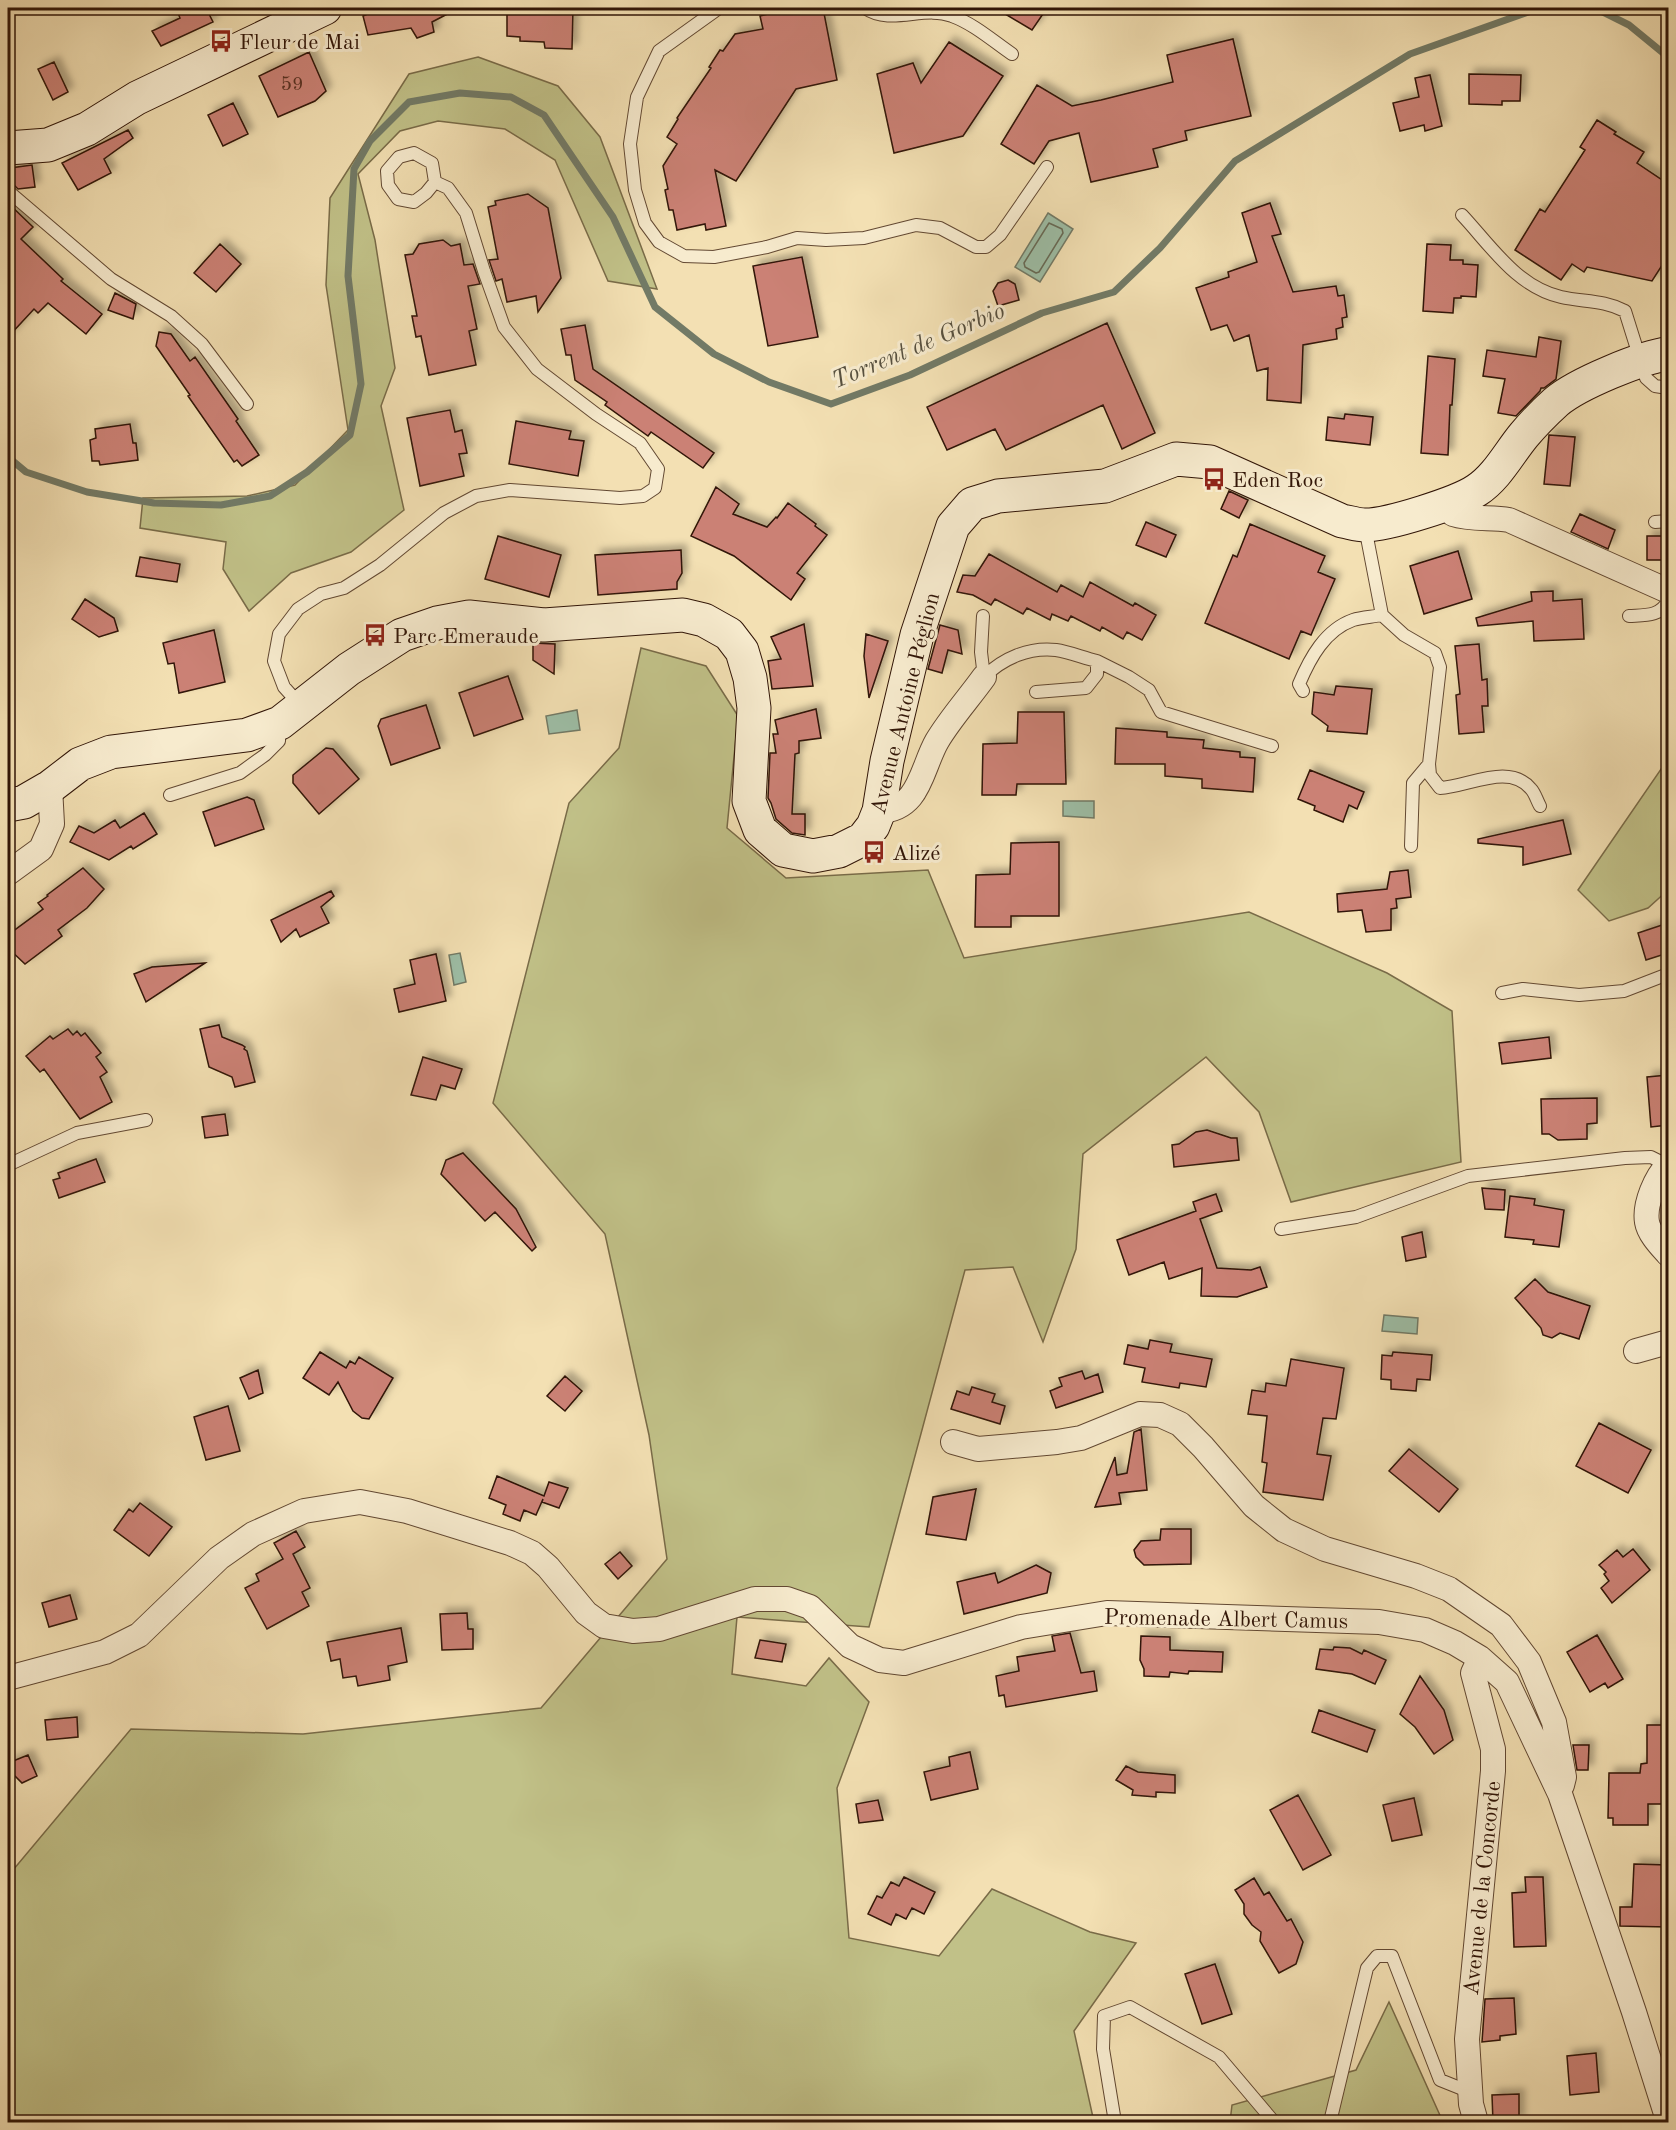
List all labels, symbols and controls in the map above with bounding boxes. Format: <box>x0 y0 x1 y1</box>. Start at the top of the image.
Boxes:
bus stop icon: Fleur de Mai <box>208 28 234 54</box>
place label: Fleur de Mai <box>239 32 360 54</box>
house number: 59 <box>280 75 304 95</box>
water label: Torrent de Gorbio <box>829 300 1009 394</box>
bus stop icon: Eden Roc <box>1201 466 1227 492</box>
place label: Eden Roc <box>1232 470 1323 492</box>
street label: Avenue Antoine Péglion <box>868 590 944 817</box>
bus stop icon: Parc Emeraude <box>362 622 388 648</box>
place label: Parc Emeraude <box>393 626 539 648</box>
bus stop icon: Alizé <box>861 839 887 865</box>
place label: Alizé <box>892 843 941 865</box>
street label: Promenade Albert Camus <box>1104 1607 1348 1633</box>
street label: Avenue de la Concorde <box>1461 1780 1505 1996</box>

